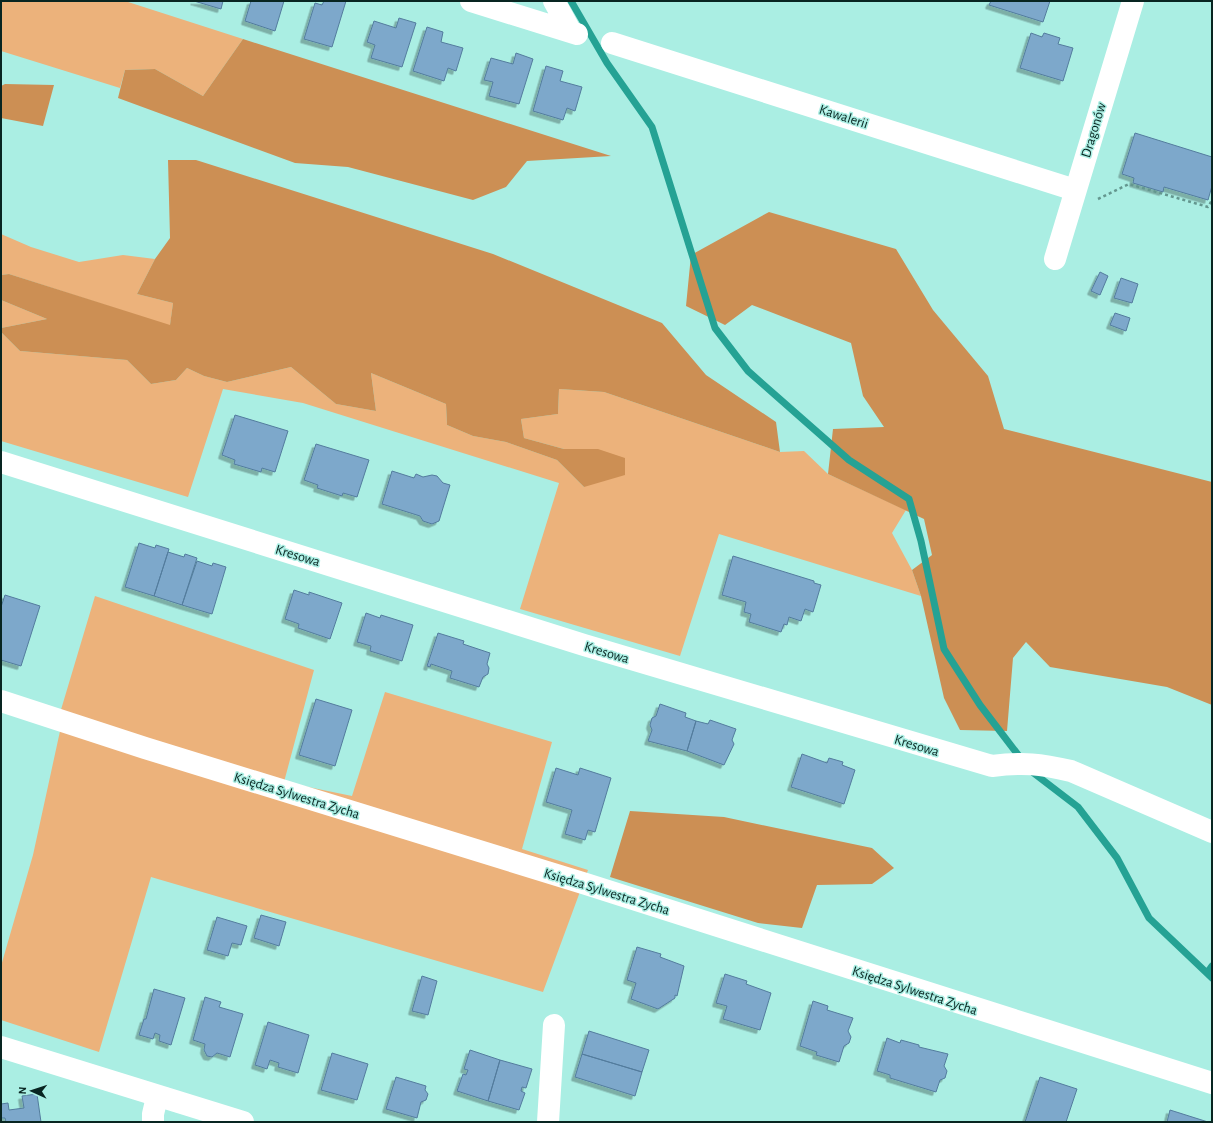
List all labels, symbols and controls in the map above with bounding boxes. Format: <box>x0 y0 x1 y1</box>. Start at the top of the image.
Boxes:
street label: Dragonów <box>1079 101 1109 159</box>
street label: Kawalerii <box>817 102 870 131</box>
street label: Kresowa <box>274 543 322 570</box>
street label: Kresowa <box>583 640 631 667</box>
street label: Kresowa <box>893 733 941 760</box>
street label: Księdza Sylwestra Zycha <box>232 770 362 822</box>
street label: Księdza Sylwestra Zycha <box>542 866 672 918</box>
street label: Księdza Sylwestra Zycha <box>850 964 980 1018</box>
north arrow <box>12 1071 52 1111</box>
text: N <box>17 1086 28 1095</box>

